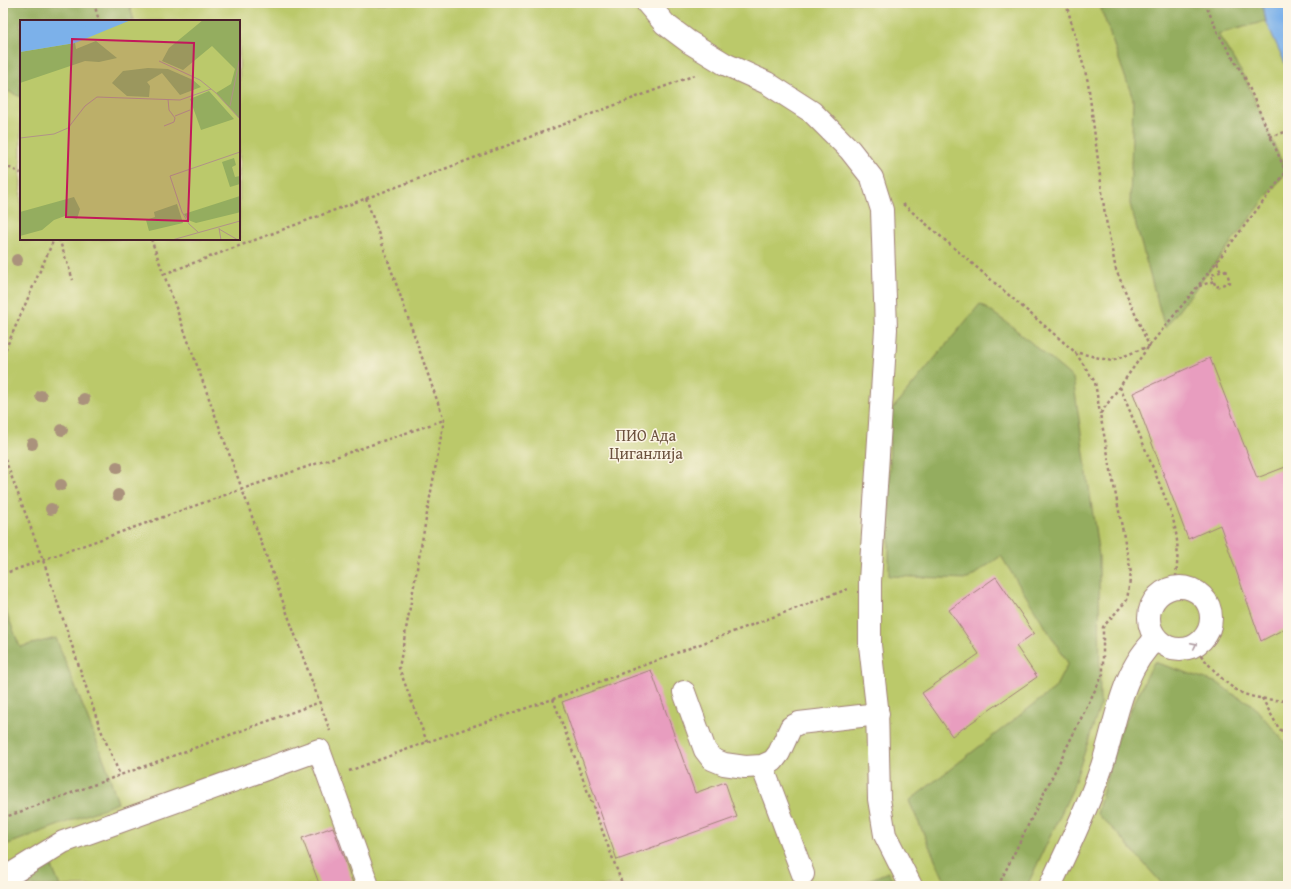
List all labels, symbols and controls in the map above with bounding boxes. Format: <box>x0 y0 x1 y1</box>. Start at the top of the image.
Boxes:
inset map <box>20 20 240 240</box>
park label: ПИО Ада Циганлија <box>609 423 683 465</box>
one-way arrow <box>1189 642 1197 650</box>

